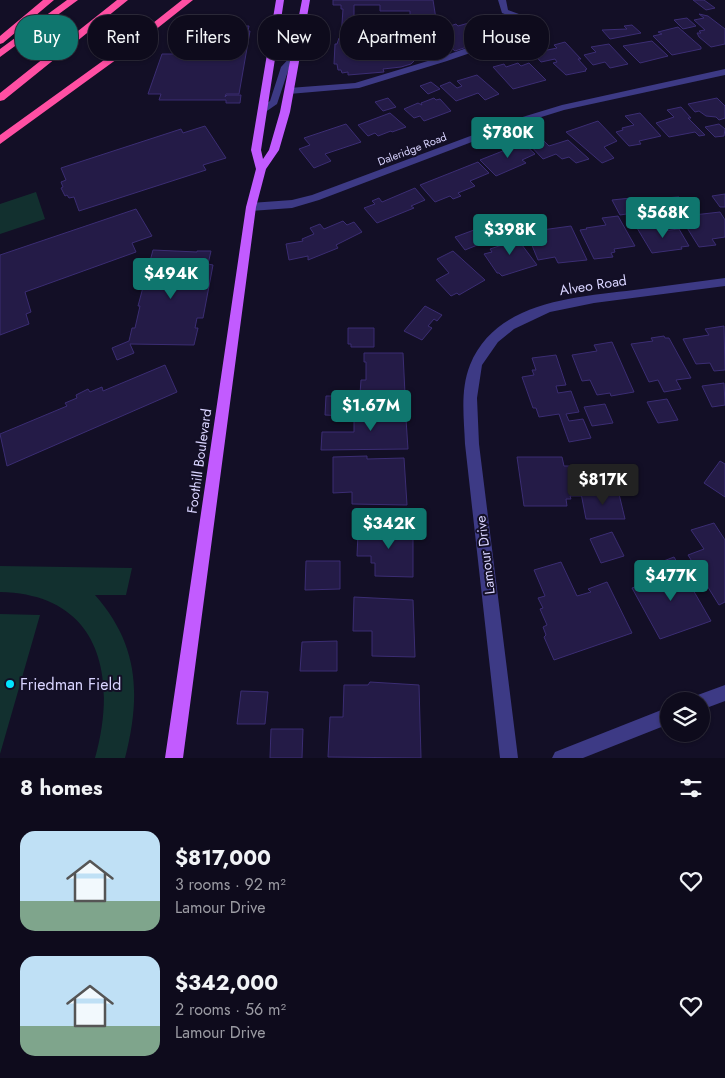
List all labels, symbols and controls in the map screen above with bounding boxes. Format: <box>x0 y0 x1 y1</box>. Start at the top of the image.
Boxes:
chip: Buy <box>15 15 78 60</box>
chip: Rent <box>88 15 158 60</box>
chip: Filters <box>168 15 248 60</box>
chip: New <box>258 15 330 60</box>
chip: Apartment <box>340 15 454 60</box>
chip: House <box>464 15 549 60</box>
pin: $780K <box>473 116 543 159</box>
text: $780K <box>482 121 534 144</box>
street label: Daleridge Road <box>375 128 449 170</box>
pin: $568K <box>628 196 698 239</box>
text: $568K <box>637 201 689 224</box>
pin: $398K <box>475 214 545 256</box>
text: $398K <box>484 218 536 241</box>
pin: $494K <box>136 258 206 300</box>
text: $494K <box>144 262 198 285</box>
street label: Alveo Road <box>558 270 628 300</box>
pin: $1.67M <box>330 390 412 432</box>
text: $1.67M <box>342 394 400 417</box>
street label: Foothill Boulevard <box>182 407 216 515</box>
pin: $817K <box>568 464 638 506</box>
text: $817K <box>579 468 627 491</box>
pin: $342K <box>354 508 424 550</box>
text: $342K <box>363 512 415 535</box>
street label: Lamour Drive <box>470 515 500 595</box>
pin: $477K <box>636 560 706 602</box>
text: $477K <box>645 564 697 587</box>
place label: Friedman Field <box>20 673 121 696</box>
marker: Friedman Field <box>4 678 16 690</box>
map controls <box>660 692 710 742</box>
button: layers <box>660 692 710 742</box>
text: 8 homes <box>20 773 103 803</box>
icon: filters <box>677 774 705 802</box>
text: $817,000 <box>175 843 271 873</box>
icon: home <box>60 851 120 911</box>
icon: heart <box>677 867 705 895</box>
text: 3 rooms · 92 m² <box>175 873 286 896</box>
text: Lamour Drive <box>175 896 265 919</box>
text: $342,000 <box>175 968 278 998</box>
icon: home <box>60 976 120 1036</box>
icon: heart <box>677 992 705 1020</box>
text: 2 rooms · 56 m² <box>175 998 286 1021</box>
text: Lamour Drive <box>175 1021 265 1044</box>

